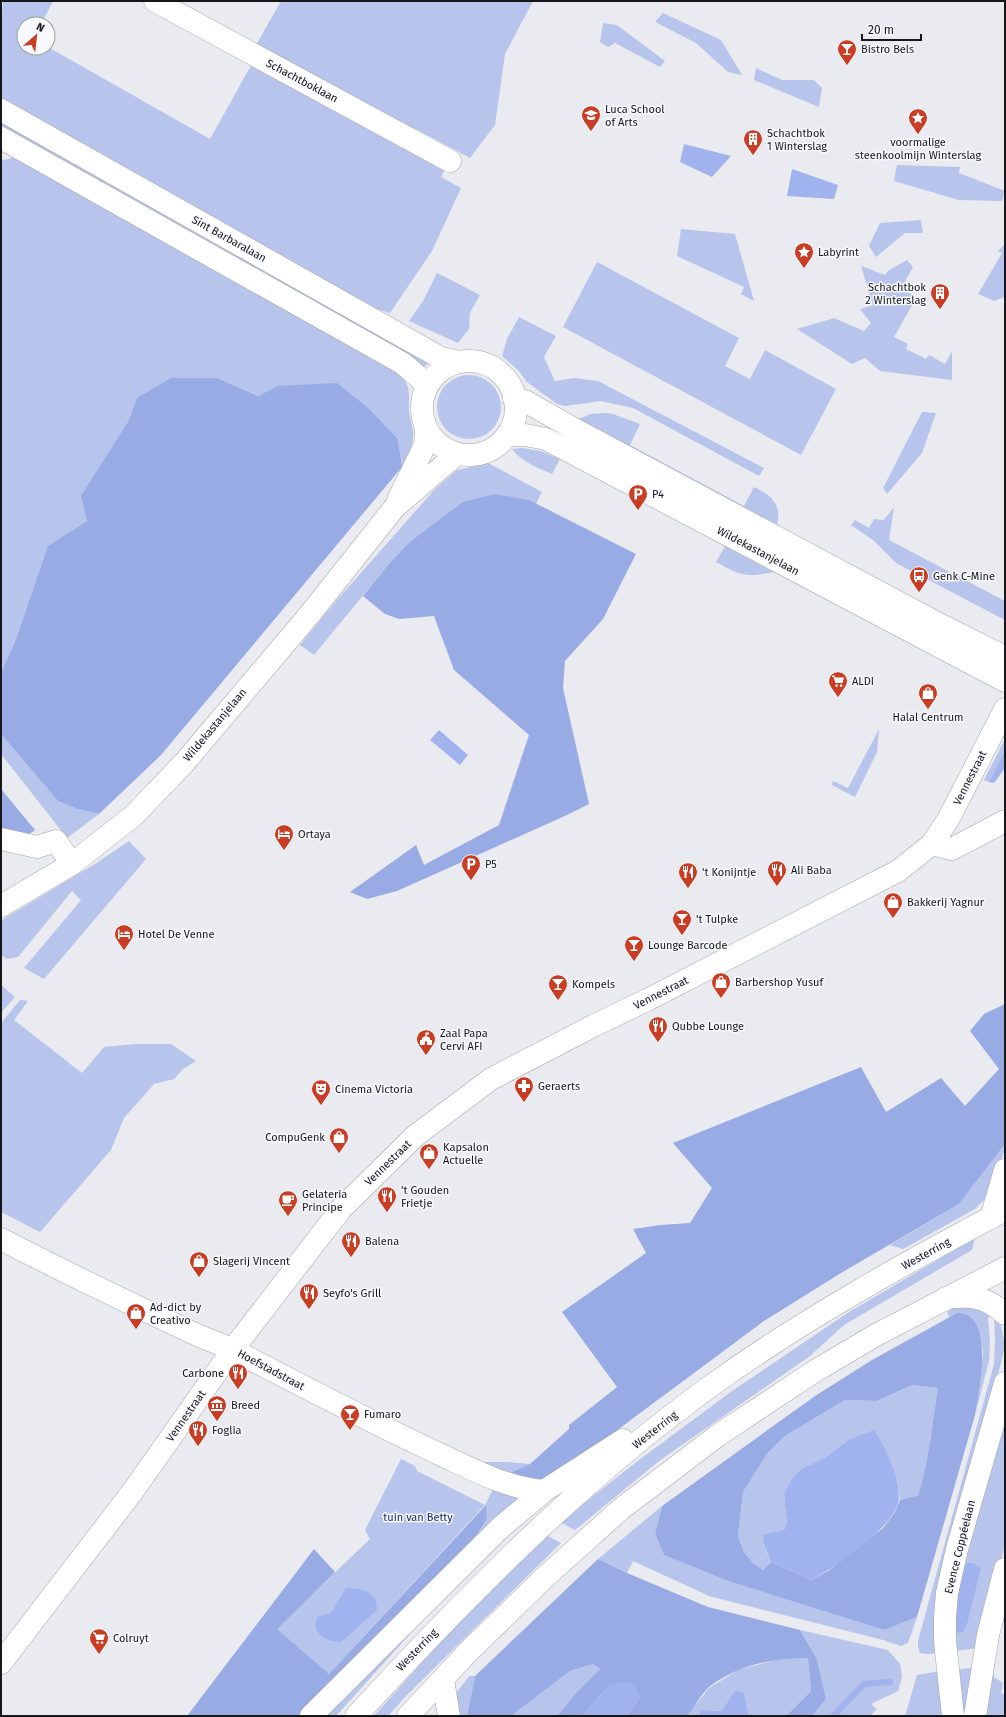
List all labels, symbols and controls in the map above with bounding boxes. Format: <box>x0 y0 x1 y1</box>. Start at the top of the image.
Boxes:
north arrow <box>16 16 56 56</box>
scale bar <box>862 16 921 42</box>
text: N <box>34 20 47 35</box>
text: 20 m <box>868 23 894 37</box>
bar icon: Bistro Bels <box>836 38 858 66</box>
place label: Bistro Bels <box>861 43 914 56</box>
street label: Schachtboklaan <box>264 57 340 105</box>
place label: Luca School of Arts <box>605 103 665 129</box>
school or university icon: Luca School of Arts <box>580 104 602 132</box>
place icon: voormalige steenkoolmijn Winterslag <box>907 107 929 135</box>
place label: Schachtbok 1 Winterslag <box>767 127 827 153</box>
building icon: Schachtbok 1 Winterslag <box>742 128 764 156</box>
place label: voormalige steenkoolmijn Winterslag <box>855 136 981 162</box>
street label: Sint Barbaralaan <box>190 213 268 265</box>
place icon: Labyrint <box>793 241 815 269</box>
place label: Labyrint <box>818 246 859 259</box>
place label: Schachtbok 2 Winterslag <box>865 281 926 307</box>
building icon: Schachtbok 2 Winterslag <box>929 282 951 310</box>
parking icon: P4 <box>627 483 649 511</box>
place label: P4 <box>652 488 664 501</box>
street label: Wildekastanjelaan <box>715 524 801 578</box>
bus stop icon: Genk C-Mine <box>908 565 930 593</box>
place label: Genk C-Mine <box>933 570 995 583</box>
supermarket icon: ALDI <box>827 670 849 698</box>
place label: ALDI <box>852 675 874 688</box>
shop icon: Halal Centrum <box>917 682 939 710</box>
street label: Wildekastanjelaan <box>181 686 249 764</box>
place label: Halal Centrum <box>893 711 963 724</box>
street label: Vennestraat <box>951 748 989 807</box>
hotel icon: Ortaya <box>273 823 295 851</box>
place label: Ortaya <box>298 828 331 841</box>
parking icon: P5 <box>460 853 482 881</box>
place label: P5 <box>485 858 497 871</box>
restaurant icon: Ali Baba <box>766 859 788 887</box>
restaurant icon: 't Konijntje <box>677 861 699 889</box>
place label: Ali Baba <box>791 864 832 877</box>
place label: 't Konijntje <box>702 866 756 879</box>
shop icon: Bakkerij Yagnur <box>882 891 904 919</box>
place label: Bakkerij Yagnur <box>907 896 985 909</box>
bar icon: 't Tulpke <box>671 908 693 936</box>
place label: 't Tulpke <box>696 913 738 926</box>
hotel icon: Hotel De Venne <box>113 923 135 951</box>
place label: Hotel De Venne <box>138 928 215 941</box>
bar icon: Lounge Barcode <box>623 934 645 962</box>
place label: Lounge Barcode <box>648 939 728 952</box>
shop icon: Barbershop Yusuf <box>710 971 732 999</box>
bar icon: Kompels <box>547 973 569 1001</box>
street label: Vennestraat <box>632 974 691 1012</box>
place label: Barbershop Yusuf <box>735 976 824 989</box>
place label: Kompels <box>572 978 615 991</box>
restaurant icon: Qubbe Lounge <box>647 1015 669 1043</box>
place label: Qubbe Lounge <box>672 1020 744 1033</box>
place label: Zaal Papa Cervi AFI <box>440 1027 488 1053</box>
public building icon: Zaal Papa Cervi AFI <box>415 1028 437 1056</box>
pharmacy icon: Geraerts <box>513 1075 535 1103</box>
theatre icon: Cinema Victoria <box>310 1078 332 1106</box>
place label: Geraerts <box>538 1080 580 1093</box>
place label: Cinema Victoria <box>335 1083 413 1096</box>
shop icon: CompuGenk <box>328 1126 350 1154</box>
place label: CompuGenk <box>265 1131 325 1144</box>
street label: Vennestraat <box>362 1138 414 1188</box>
place label: Kapsalon Actuelle <box>443 1141 489 1167</box>
shop icon: Kapsalon Actuelle <box>418 1142 440 1170</box>
place label: 't Gouden Frietje <box>401 1184 449 1210</box>
restaurant icon: 't Gouden Frietje <box>376 1185 398 1213</box>
place label: Gelateria Principe <box>302 1188 347 1214</box>
cafe icon: Gelateria Principe <box>277 1189 299 1217</box>
restaurant icon: Balena <box>340 1230 362 1258</box>
place label: Balena <box>365 1235 399 1248</box>
street label: Westerring <box>899 1235 953 1273</box>
shop icon: Slagerij Vincent <box>188 1250 210 1278</box>
place label: Slagerij Vincent <box>213 1255 290 1268</box>
restaurant icon: Seyfo's Grill <box>298 1282 320 1310</box>
place label: Seyfo's Grill <box>323 1287 381 1300</box>
place label: Ad-dict by Creativo <box>150 1301 202 1327</box>
shop icon: Ad-dict by Creativo <box>125 1302 147 1330</box>
street label: Hoefstadstraat <box>235 1347 307 1393</box>
restaurant icon: Carbone <box>227 1362 249 1390</box>
place label: Carbone <box>182 1367 224 1380</box>
street label: Vennestraat <box>164 1388 208 1444</box>
museum icon: Breed <box>206 1394 228 1422</box>
place label: Breed <box>231 1399 260 1412</box>
bar icon: Fumaro <box>339 1403 361 1431</box>
place label: Fumaro <box>364 1408 401 1421</box>
street label: Westerring <box>630 1408 680 1452</box>
restaurant icon: Foglia <box>187 1419 209 1447</box>
place label: Foglia <box>212 1424 241 1437</box>
street label: Evence Coppéelaan <box>942 1499 978 1595</box>
park label: tuin van Betty <box>383 1511 453 1524</box>
street label: Westerring <box>394 1626 441 1674</box>
supermarket icon: Colruyt <box>88 1627 110 1655</box>
place label: Colruyt <box>113 1632 149 1645</box>

